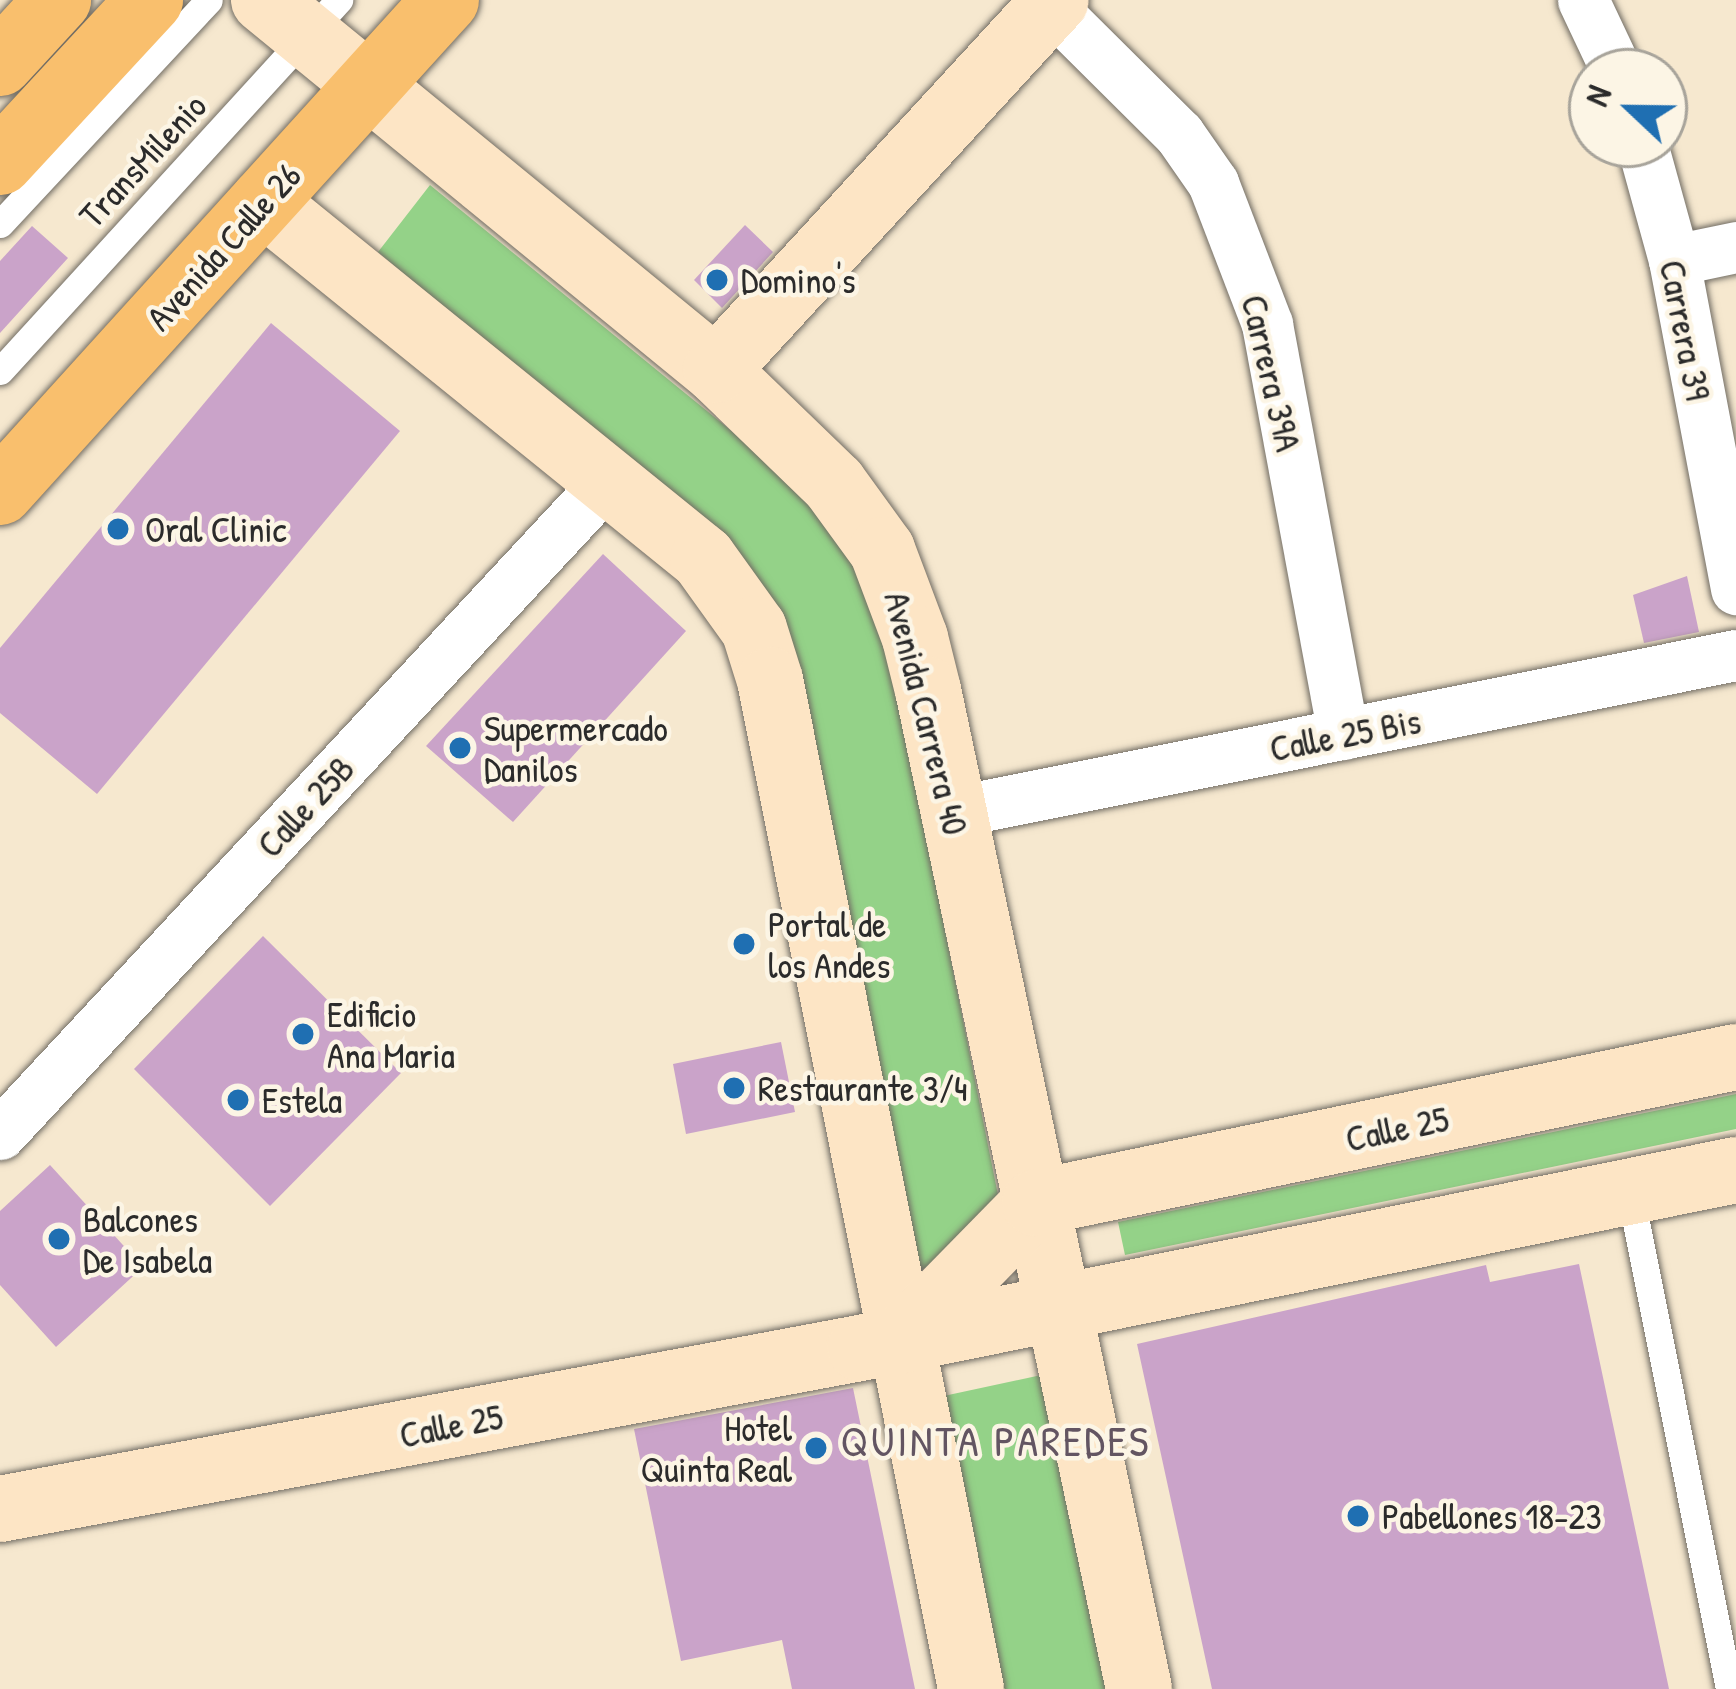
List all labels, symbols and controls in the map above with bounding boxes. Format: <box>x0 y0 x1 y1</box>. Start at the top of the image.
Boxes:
north arrow <box>1568 48 1688 168</box>
text: N <box>1574 79 1621 112</box>
street label: TransMilenio <box>69 84 215 236</box>
street label: Avenida Calle 26 <box>137 153 309 339</box>
street label: Carrera 39 <box>1651 256 1721 404</box>
place label: Domino's <box>741 258 856 302</box>
marker: Domino's <box>704 267 730 293</box>
street label: Carrera 39A <box>1233 291 1311 455</box>
place label: Oral Clinic <box>145 507 287 551</box>
marker: Oral Clinic <box>102 513 134 545</box>
street label: Avenida Carrera 40 <box>876 587 978 839</box>
street label: Calle 25 Bis <box>1266 698 1424 770</box>
place label: Supermercado Danilos <box>484 705 668 790</box>
marker: Supermercado Danilos <box>447 735 473 761</box>
street label: Calle 25B <box>248 747 362 865</box>
place label: Portal de los Andes <box>768 901 890 986</box>
marker: Portal de los Andes <box>731 931 757 957</box>
place label: Edificio Ana Maria <box>327 991 455 1076</box>
marker: Edificio Ana Maria <box>290 1021 316 1047</box>
place label: Restaurante 3/4 <box>758 1066 968 1110</box>
marker: Restaurante 3/4 <box>721 1075 747 1101</box>
place label: Estela <box>262 1078 342 1122</box>
marker: Estela <box>225 1087 251 1113</box>
street label: Calle 25 <box>1342 1096 1452 1160</box>
place label: Balcones De Isabela <box>83 1196 212 1281</box>
marker: Balcones De Isabela <box>46 1226 72 1252</box>
street label: Calle 25 <box>396 1394 506 1456</box>
place label: Hotel Quinta Real <box>641 1405 792 1490</box>
district label: QUINTA PAREDES <box>841 1416 1151 1466</box>
marker: Hotel Quinta Real <box>803 1435 829 1461</box>
place label: Pabellones 18-23 <box>1382 1494 1602 1538</box>
marker: Pabellones 18-23 <box>1345 1503 1371 1529</box>

